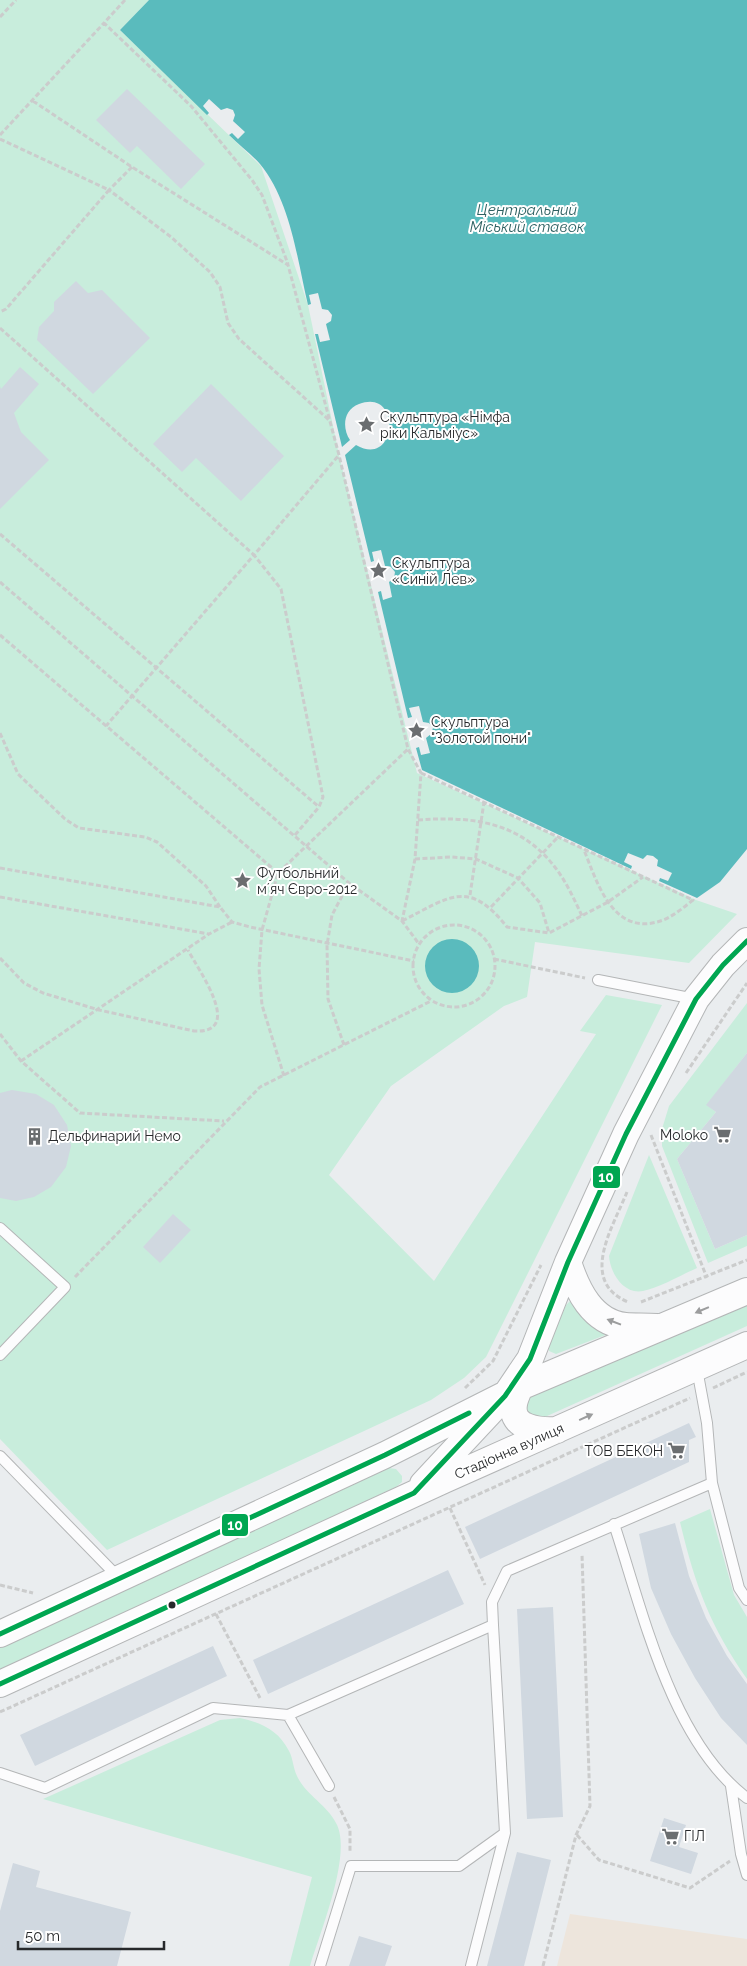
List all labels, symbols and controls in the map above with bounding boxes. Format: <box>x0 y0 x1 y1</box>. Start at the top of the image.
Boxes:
water label: Центральний Міський ставок <box>470 201 585 236</box>
place label: Скульптура «Німфа ріки Кальміус» <box>380 409 510 441</box>
place icon: Скульптура «Німфа ріки Кальміус» <box>356 415 376 435</box>
place label: Скульптура «Синій Лев» <box>392 555 475 587</box>
place icon: Скульптура «Синій Лев» <box>368 561 388 581</box>
place label: Скульптура "Золотой пони" <box>431 714 531 746</box>
place icon: Скульптура "Золотой пони" <box>407 720 427 740</box>
place label: Футбольний мʼяч Євро-2012 <box>257 865 357 897</box>
place icon: Футбольний мʼяч Євро-2012 <box>233 871 253 891</box>
supermarket icon: Moloko <box>712 1125 732 1145</box>
building icon: Дельфинарий Немо <box>24 1126 44 1146</box>
place label: Moloko <box>660 1127 708 1143</box>
place label: Дельфинарий Немо <box>48 1128 181 1144</box>
line badge: 10 <box>592 1165 621 1189</box>
text: 10 <box>598 1169 614 1185</box>
one-way arrow <box>695 1306 709 1314</box>
one-way arrow <box>606 1318 621 1326</box>
one-way arrow <box>579 1412 593 1420</box>
street label: Стадіонна вулиця <box>452 1420 566 1482</box>
supermarket icon: ТОВ БЕКОН <box>667 1441 687 1461</box>
place label: ТОВ БЕКОН <box>585 1443 663 1459</box>
line badge: 10 <box>221 1513 249 1537</box>
text: 10 <box>227 1517 243 1533</box>
unlabelled marker <box>167 1600 177 1610</box>
supermarket icon: ГІЛ <box>660 1826 680 1846</box>
place label: ГІЛ <box>684 1828 705 1844</box>
scale bar <box>18 1918 164 1950</box>
text: 50 m <box>25 1927 60 1945</box>

